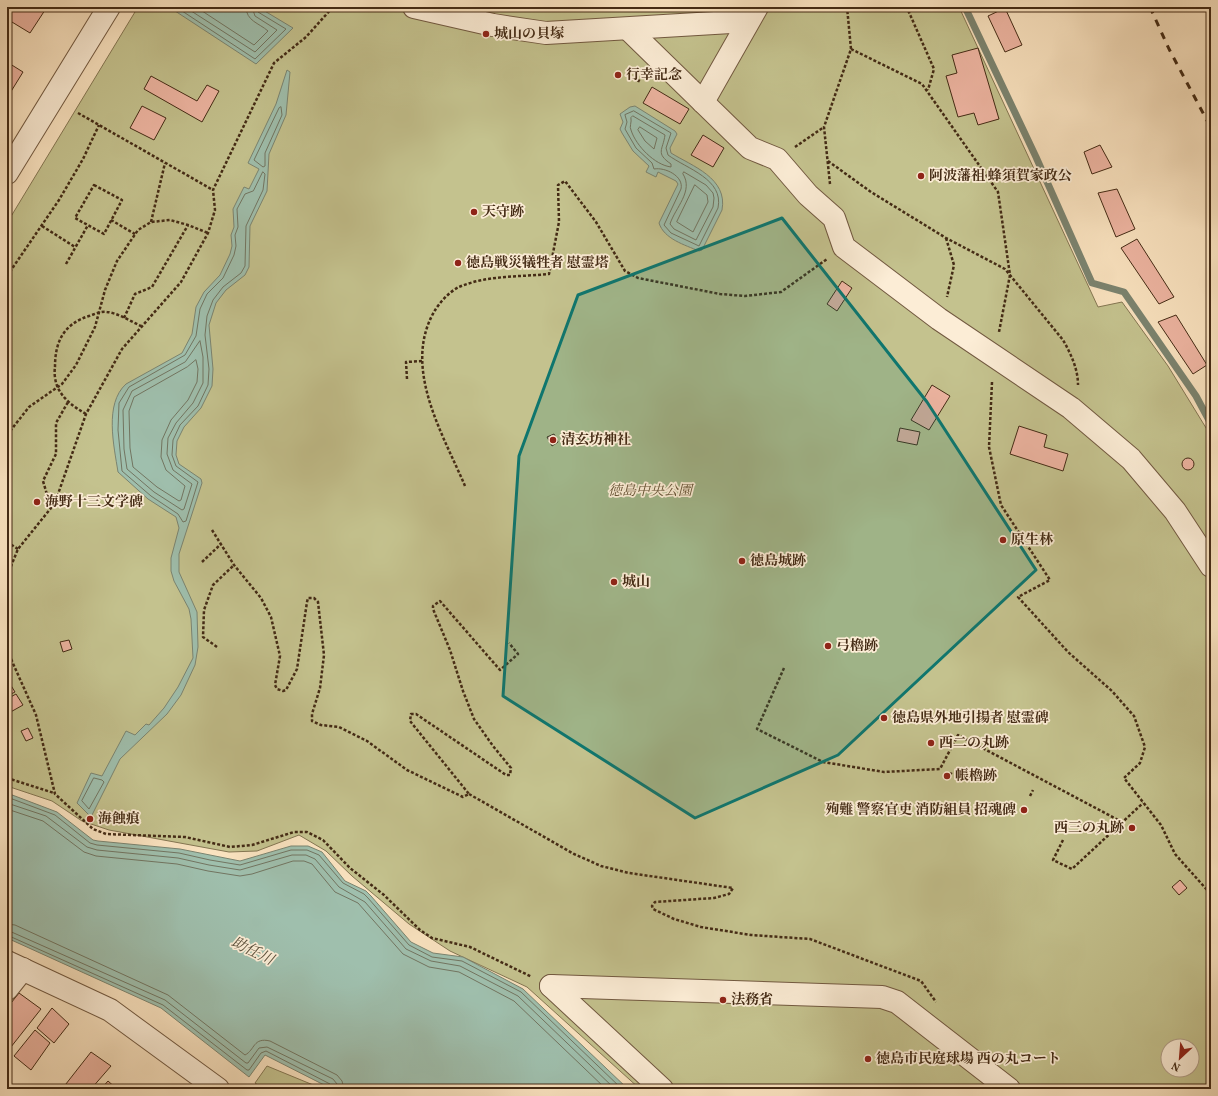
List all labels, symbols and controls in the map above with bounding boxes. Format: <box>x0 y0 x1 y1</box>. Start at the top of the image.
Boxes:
place label: 城山の貝塚 <box>494 25 564 44</box>
marker: 城山の貝塚 <box>481 29 491 39</box>
place label: 行幸記念 <box>626 66 682 85</box>
marker: 行幸記念 <box>613 70 623 80</box>
place label: 阿波藩祖 蜂須賀家政公 <box>929 167 1072 186</box>
marker: 阿波藩祖 蜂須賀家政公 <box>916 171 926 181</box>
place label: 天守跡 <box>482 203 524 222</box>
marker: 天守跡 <box>469 207 479 217</box>
place label: 徳島戦災犠牲者 慰霊塔 <box>466 254 609 273</box>
marker: 徳島戦災犠牲者 慰霊塔 <box>453 258 463 268</box>
place label: 清玄坊神社 <box>561 431 631 450</box>
marker: 清玄坊神社 <box>548 435 558 445</box>
park label: 徳島中央公園 <box>608 482 694 501</box>
place label: 海野十三文学碑 <box>45 493 143 512</box>
marker: 海野十三文学碑 <box>32 497 42 507</box>
place label: 原生林 <box>1011 531 1053 550</box>
marker: 原生林 <box>998 535 1008 545</box>
place label: 徳島城跡 <box>750 552 806 571</box>
marker: 徳島城跡 <box>737 556 747 566</box>
place label: 城山 <box>622 573 650 592</box>
marker: 城山 <box>609 577 619 587</box>
place label: 弓櫓跡 <box>836 637 878 656</box>
marker: 弓櫓跡 <box>823 641 833 651</box>
place label: 徳島県外地引揚者 慰霊碑 <box>892 709 1049 728</box>
marker: 徳島県外地引揚者 慰霊碑 <box>879 713 889 723</box>
place label: 西二の丸跡 <box>939 734 1009 753</box>
marker: 西二の丸跡 <box>926 738 936 748</box>
place label: 帳櫓跡 <box>955 767 997 786</box>
marker: 帳櫓跡 <box>942 771 952 781</box>
place label: 殉難 警察官吏 消防組員 招魂碑 <box>826 801 1016 820</box>
marker: 殉難 警察官吏 消防組員 招魂碑 <box>1019 805 1029 815</box>
place label: 海蝕痕 <box>98 810 140 829</box>
marker: 海蝕痕 <box>85 814 95 824</box>
place label: 西三の丸跡 <box>1054 819 1124 838</box>
marker: 西三の丸跡 <box>1127 823 1137 833</box>
water label: 助任川 <box>227 933 279 972</box>
place label: 法務省 <box>731 991 773 1010</box>
marker: 法務省 <box>718 995 728 1005</box>
north arrow <box>1160 1038 1200 1078</box>
place label: 徳島市民庭球場 西の丸コート <box>876 1050 1061 1069</box>
marker: 徳島市民庭球場 西の丸コート <box>863 1054 873 1064</box>
text: N <box>1169 1057 1183 1074</box>

